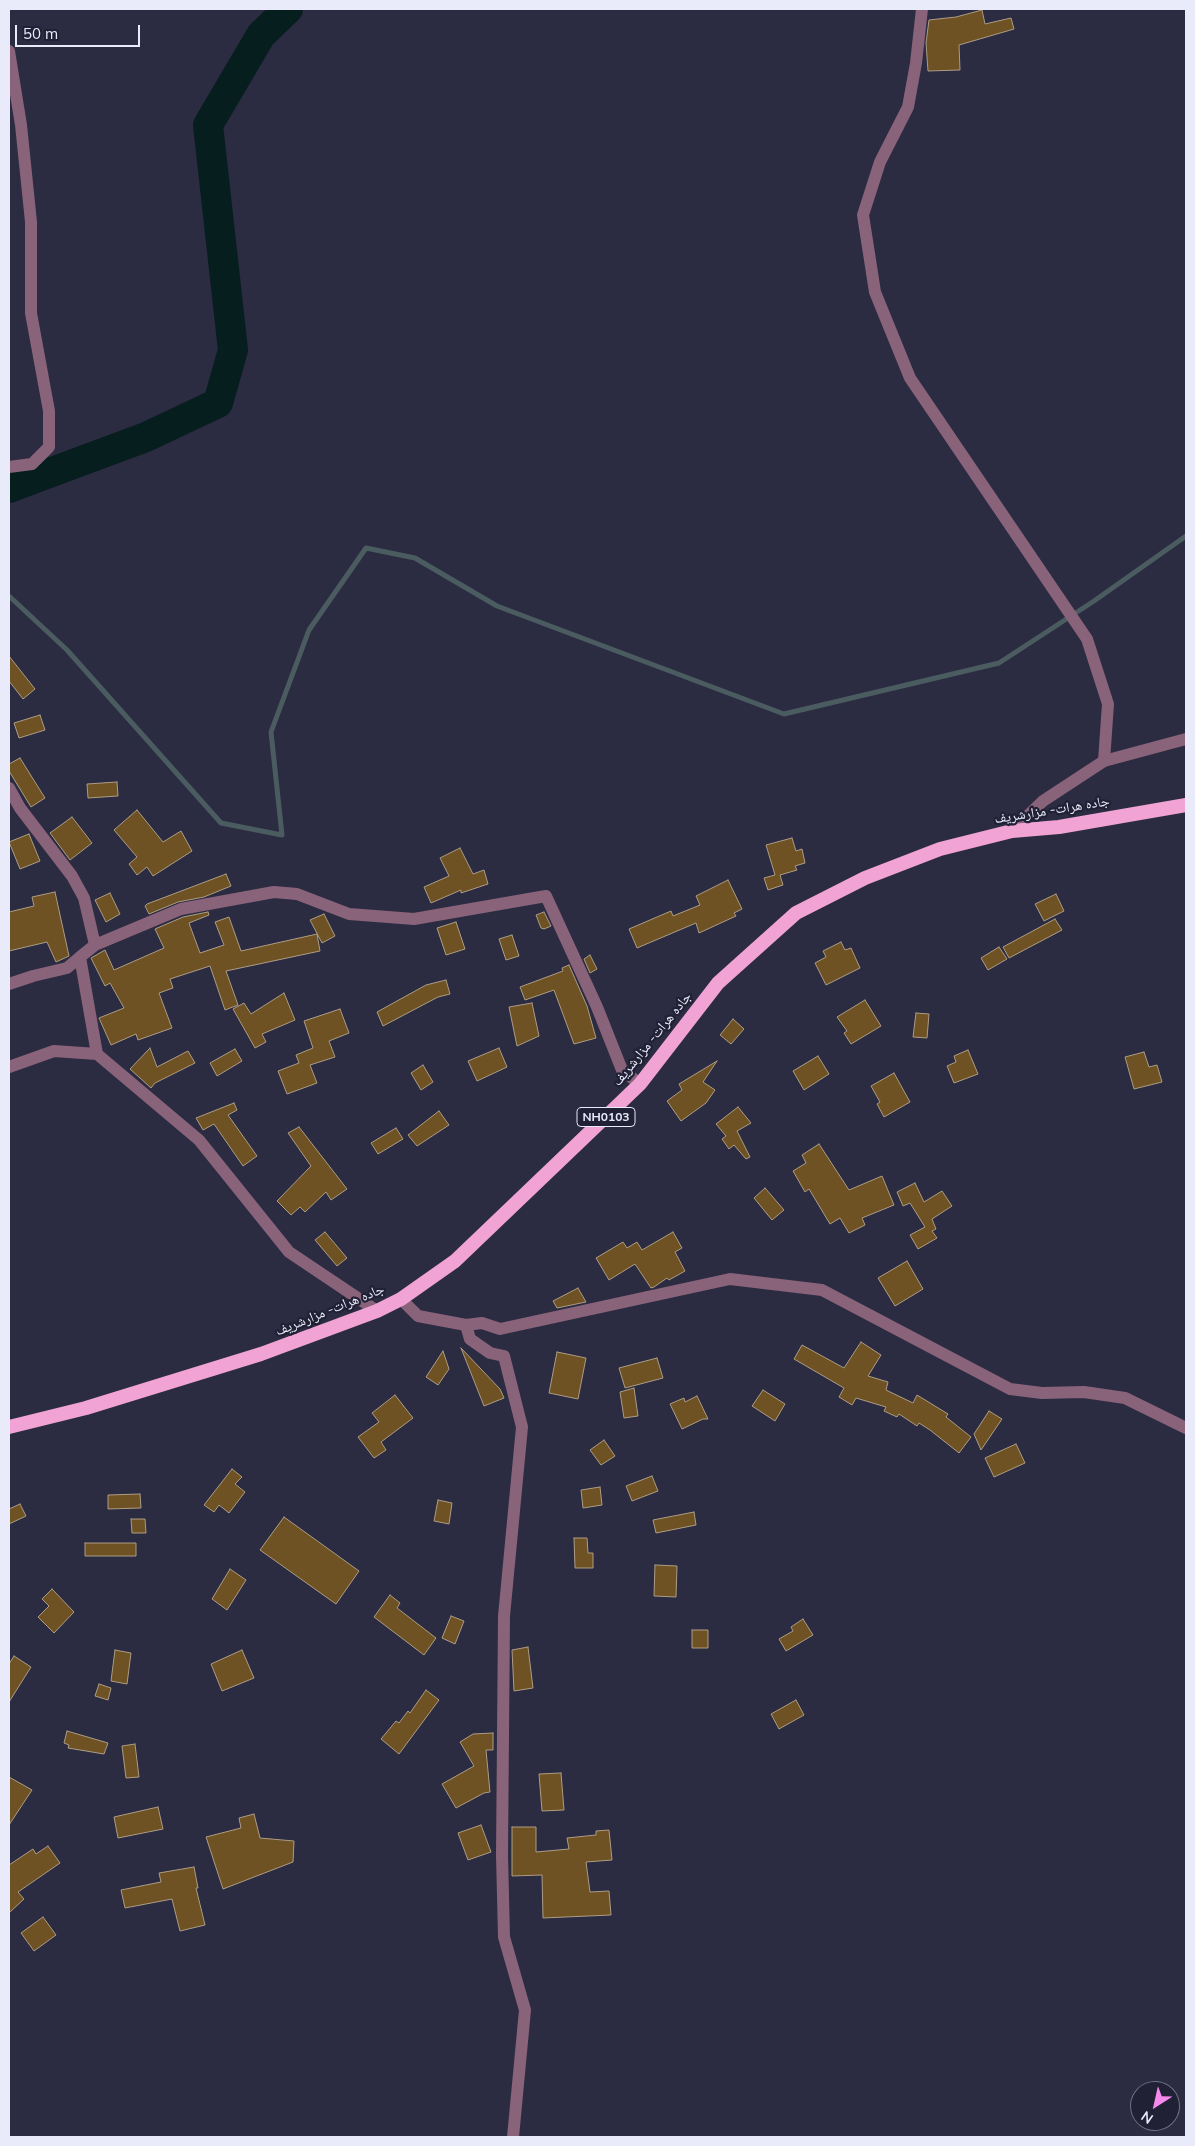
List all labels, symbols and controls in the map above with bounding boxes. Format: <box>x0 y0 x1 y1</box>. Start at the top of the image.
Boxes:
scale bar <box>18 15 142 47</box>
text: 50 m <box>23 24 58 43</box>
street label: جاده هرات- مزارشریف <box>993 793 1111 827</box>
street label: جاده هرات- مزارشریف <box>609 989 695 1089</box>
road number: NH0103 <box>577 1108 635 1126</box>
street label: جاده هرات- مزارشریف <box>273 1280 387 1340</box>
north arrow <box>1130 2081 1180 2131</box>
text: N <box>1137 2107 1156 2128</box>

